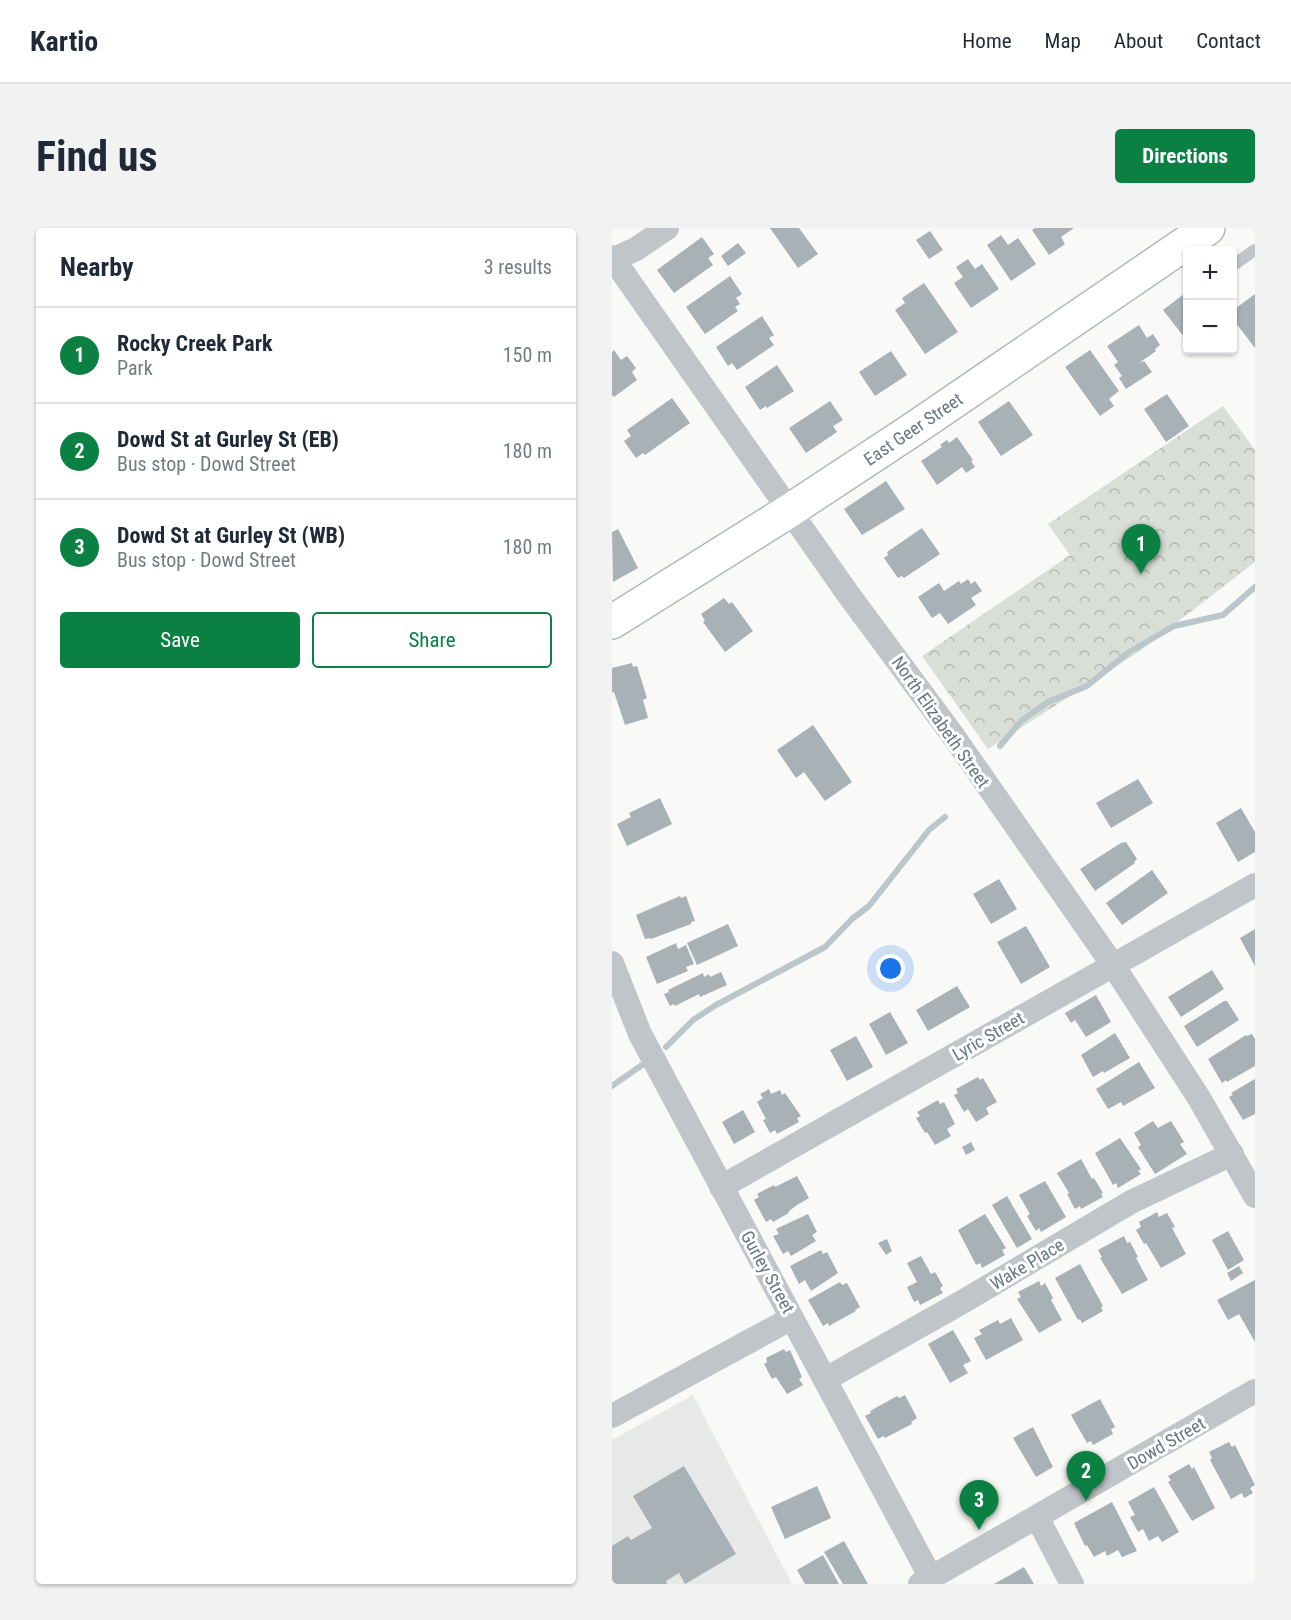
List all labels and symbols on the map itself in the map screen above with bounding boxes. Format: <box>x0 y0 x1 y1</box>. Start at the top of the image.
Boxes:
street label: East Geer Street <box>860 388 966 470</box>
pin: 1 <box>1122 524 1160 574</box>
street label: North Elizabeth Street <box>888 652 994 792</box>
your location <box>876 954 905 983</box>
street label: Lyric Street <box>948 1007 1028 1065</box>
street label: Gurley Street <box>737 1227 799 1317</box>
street label: Wake Place <box>986 1234 1068 1294</box>
street label: Dowd Street <box>1123 1412 1209 1474</box>
pin: 2 <box>1066 1452 1106 1501</box>
pin: 3 <box>960 1480 998 1530</box>

